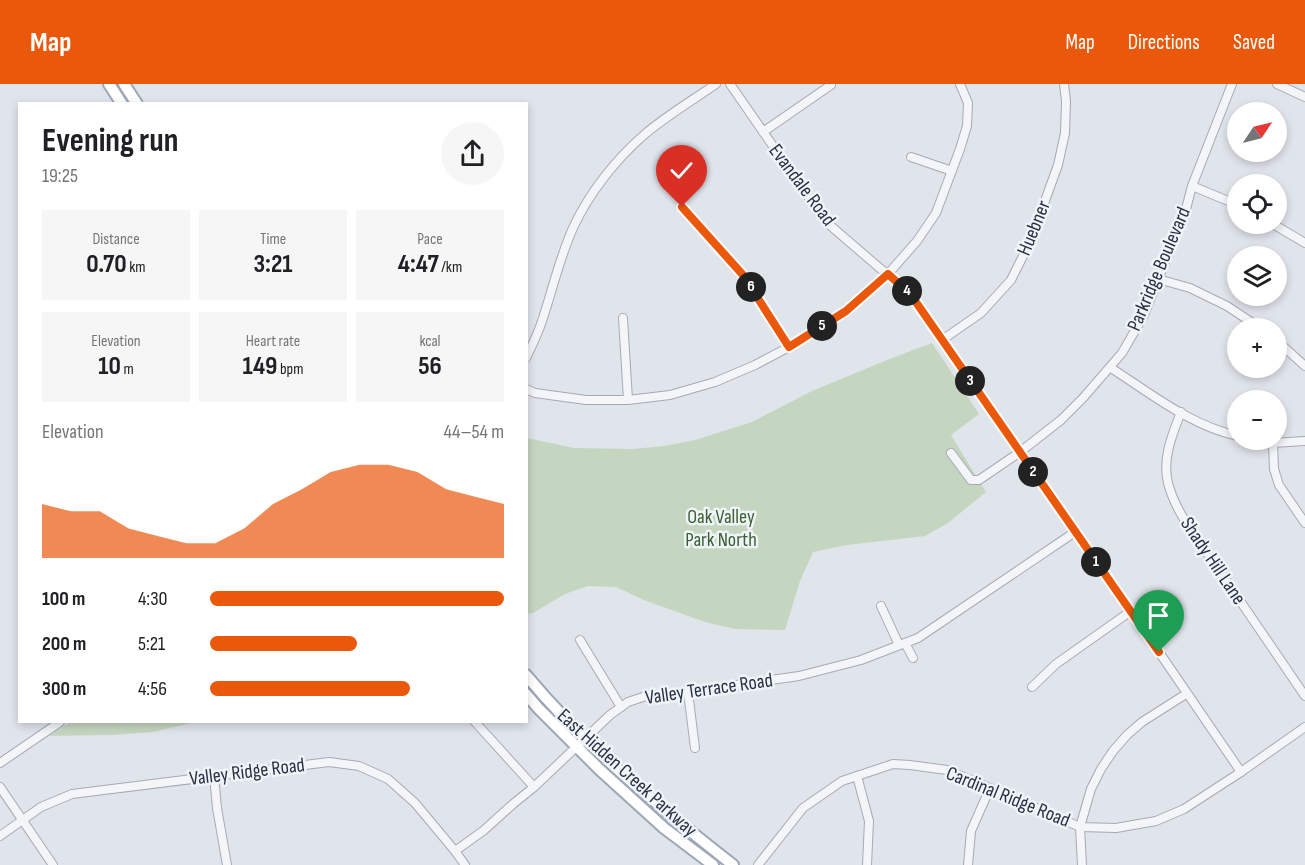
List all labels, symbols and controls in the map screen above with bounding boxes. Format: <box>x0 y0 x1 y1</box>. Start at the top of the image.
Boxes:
text: Map <box>30 26 71 59</box>
text: Map <box>1065 30 1095 55</box>
text: Directions <box>1128 30 1200 55</box>
text: Saved <box>1233 30 1275 55</box>
north arrow <box>1227 102 1287 162</box>
map controls <box>1227 102 1287 450</box>
text: Evening run <box>42 121 178 161</box>
button: share <box>441 122 504 185</box>
street label: Evandale Road <box>763 139 841 231</box>
pin <box>656 145 707 207</box>
icon: check <box>665 154 698 187</box>
text: 19:25 <box>42 164 78 188</box>
button: locate <box>1227 174 1287 234</box>
street label: Huebner <box>1012 197 1056 259</box>
street label: Parkridge Boulevard <box>1122 203 1196 335</box>
text: Distance <box>92 230 140 249</box>
text: Time <box>260 230 286 249</box>
text: Pace <box>417 230 443 249</box>
button: layers <box>1227 246 1287 306</box>
text: 0.70 <box>86 249 127 280</box>
text: 3:21 <box>253 249 293 280</box>
text: 4:47 <box>398 249 439 280</box>
text: km <box>127 258 146 277</box>
text: /km <box>439 258 462 277</box>
pin: 6 <box>736 272 766 302</box>
pin: 4 <box>892 276 922 306</box>
text: 6 <box>747 277 755 296</box>
text: 4 <box>903 281 911 300</box>
pin: 5 <box>807 311 837 341</box>
text: 5 <box>818 316 826 335</box>
button: + <box>1227 318 1287 378</box>
text: Elevation <box>91 332 141 351</box>
text: Heart rate <box>246 332 300 351</box>
text: kcal <box>419 332 441 351</box>
text: 10 <box>98 351 121 382</box>
text: 149 <box>243 351 277 382</box>
text: 56 <box>418 351 442 382</box>
text: m <box>121 360 134 379</box>
text: bpm <box>277 360 303 379</box>
pin: 3 <box>955 366 985 396</box>
text: 3 <box>966 371 974 390</box>
button: − <box>1227 390 1287 450</box>
text: Elevation <box>42 420 104 444</box>
text: 44–54 m <box>444 420 504 444</box>
pin: 2 <box>1018 457 1048 487</box>
text: 2 <box>1029 462 1037 481</box>
park label: Oak Valley Park North <box>685 505 757 552</box>
street label: Shady Hill Lane <box>1175 513 1251 609</box>
pin: 1 <box>1081 547 1111 577</box>
text: 1 <box>1093 552 1099 571</box>
text: 100 m <box>42 587 85 611</box>
text: 4:30 <box>138 587 167 611</box>
pin <box>1133 590 1184 652</box>
icon: arrive <box>1142 599 1175 632</box>
text: 200 m <box>42 632 86 656</box>
text: 5:21 <box>138 632 165 656</box>
street label: Valley Terrace Road <box>644 668 774 710</box>
text: 300 m <box>42 677 86 701</box>
text: 4:56 <box>138 677 167 701</box>
street label: East Hidden Creek Parkway <box>552 704 702 842</box>
street label: Valley Ridge Road <box>188 753 306 791</box>
street label: Cardinal Ridge Road <box>943 761 1073 833</box>

